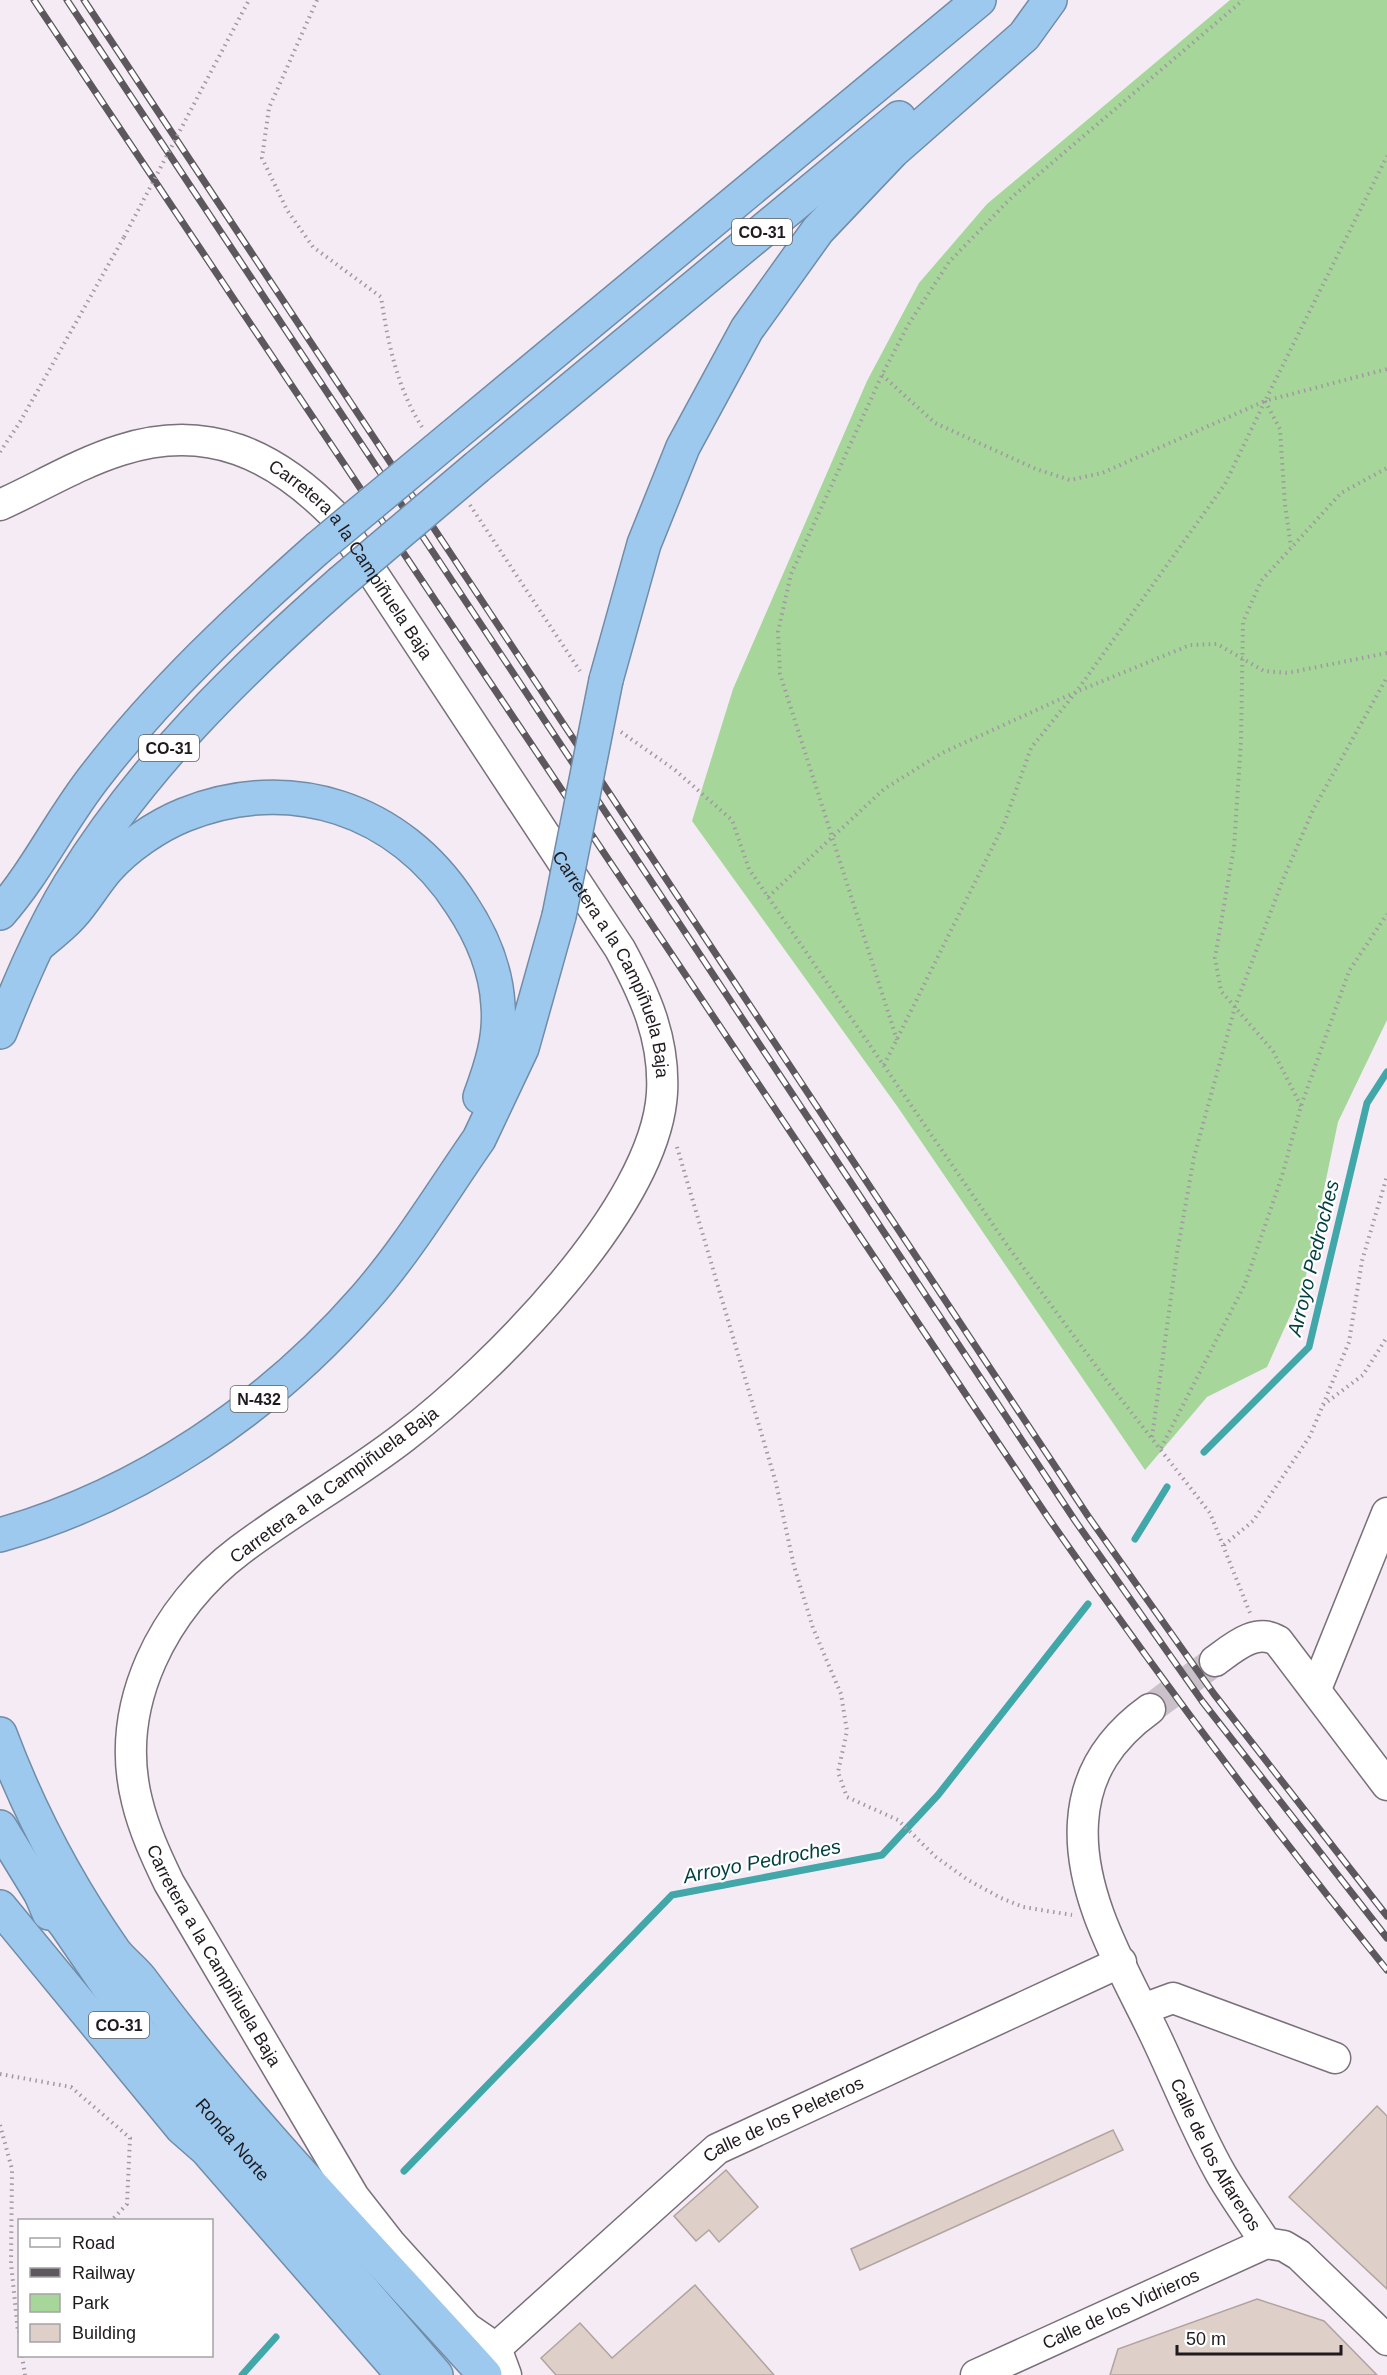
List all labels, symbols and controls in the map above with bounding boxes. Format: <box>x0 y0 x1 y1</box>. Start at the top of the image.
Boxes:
road number: CO-31 <box>732 219 792 245</box>
street label: Carretera a la Campiñuela Baja <box>265 456 437 664</box>
road number: CO-31 <box>139 735 199 761</box>
street label: Carretera a la Campiñuela Baja <box>548 847 672 1079</box>
water label: Arroyo Pedroches <box>1283 1178 1343 1339</box>
road number: N-432 <box>230 1386 288 1412</box>
street label: Carretera a la Campiñuela Baja <box>226 1402 443 1567</box>
water label: Arroyo Pedroches <box>680 1835 843 1887</box>
street label: Carretera a la Campiñuela Baja <box>143 1842 285 2071</box>
road number: CO-31 <box>89 2012 149 2038</box>
street label: Calle de los Peleteros <box>699 2073 867 2166</box>
street label: Calle de los Alfareros <box>1166 2076 1265 2234</box>
street label: Ronda Norte <box>191 2095 273 2185</box>
legend <box>18 2219 213 2357</box>
text: Road <box>72 2233 115 2253</box>
text: Railway <box>72 2263 135 2283</box>
street label: Calle de los Vidrieros <box>1039 2265 1202 2353</box>
text: Park <box>72 2293 110 2313</box>
scale bar <box>1177 2318 1340 2356</box>
text: Building <box>72 2323 136 2343</box>
text: 50 m <box>1186 2329 1226 2349</box>

